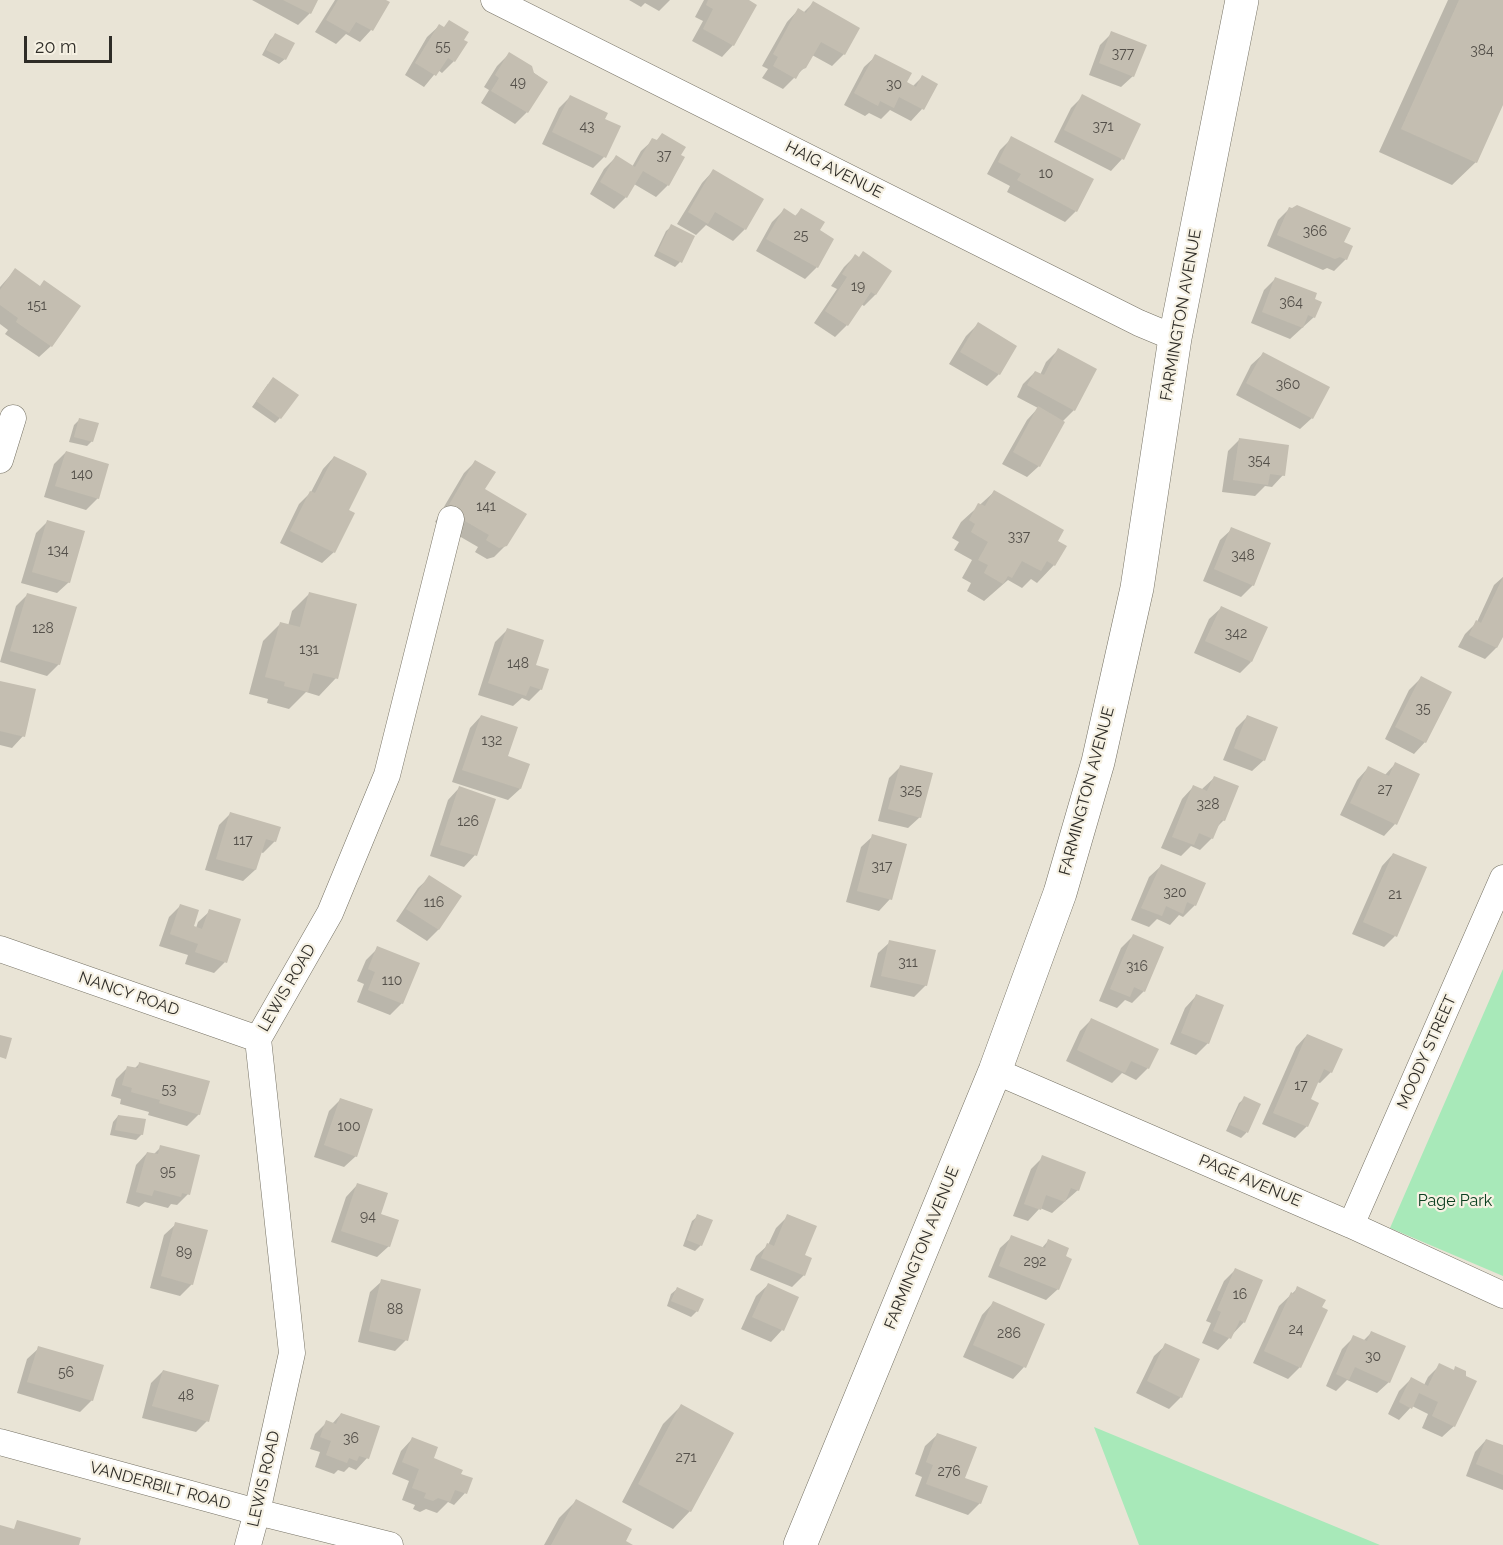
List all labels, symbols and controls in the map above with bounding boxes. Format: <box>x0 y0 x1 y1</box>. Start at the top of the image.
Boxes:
scale bar <box>27 24 116 62</box>
text: 20 m <box>35 36 77 57</box>
house number: 55 <box>435 39 451 55</box>
house number: 384 <box>1470 43 1494 59</box>
house number: 377 <box>1112 46 1134 62</box>
house number: 49 <box>510 75 526 91</box>
house number: 30 <box>886 77 902 93</box>
house number: 43 <box>579 119 595 135</box>
house number: 371 <box>1093 119 1113 135</box>
street label: HAIG AVENUE <box>782 137 886 203</box>
house number: 37 <box>657 148 671 164</box>
house number: 10 <box>1039 166 1053 182</box>
house number: 366 <box>1303 224 1327 240</box>
house number: 25 <box>794 228 808 244</box>
street label: FARMINGTON AVENUE <box>1156 228 1206 402</box>
house number: 19 <box>851 279 865 295</box>
house number: 364 <box>1279 295 1303 311</box>
house number: 151 <box>27 298 47 314</box>
house number: 360 <box>1276 377 1300 393</box>
house number: 354 <box>1248 453 1270 469</box>
house number: 140 <box>71 467 93 483</box>
house number: 141 <box>476 499 496 515</box>
house number: 337 <box>1008 529 1030 545</box>
house number: 134 <box>47 543 69 559</box>
house number: 348 <box>1231 548 1255 564</box>
house number: 128 <box>32 621 54 637</box>
house number: 342 <box>1225 626 1247 642</box>
house number: 131 <box>299 642 319 658</box>
house number: 148 <box>507 656 529 672</box>
house number: 35 <box>1415 701 1431 717</box>
street label: FARMINGTON AVENUE <box>1055 705 1119 877</box>
house number: 132 <box>482 733 502 749</box>
house number: 27 <box>1378 782 1392 798</box>
house number: 325 <box>900 783 922 799</box>
house number: 328 <box>1196 797 1220 813</box>
house number: 126 <box>457 814 479 830</box>
house number: 117 <box>233 833 253 849</box>
house number: 317 <box>872 859 892 875</box>
house number: 320 <box>1163 885 1187 901</box>
house number: 21 <box>1388 887 1402 903</box>
house number: 116 <box>424 895 444 911</box>
street label: LEWIS ROAD <box>254 941 320 1035</box>
house number: 311 <box>898 955 918 971</box>
house number: 316 <box>1126 959 1148 975</box>
street label: NANCY ROAD <box>76 968 182 1020</box>
house number: 110 <box>382 973 402 989</box>
street label: MOODY STREET <box>1393 992 1461 1112</box>
house number: 17 <box>1294 1078 1308 1094</box>
house number: 53 <box>161 1082 177 1098</box>
house number: 100 <box>337 1119 361 1135</box>
street label: PAGE AVENUE <box>1196 1151 1304 1211</box>
house number: 95 <box>160 1164 176 1180</box>
street label: FARMINGTON AVENUE <box>881 1164 963 1332</box>
park label: Page Park <box>1418 1191 1492 1211</box>
house number: 94 <box>360 1209 376 1225</box>
house number: 89 <box>176 1245 192 1261</box>
house number: 292 <box>1024 1254 1046 1270</box>
house number: 16 <box>1233 1287 1247 1303</box>
house number: 88 <box>387 1302 403 1318</box>
house number: 24 <box>1289 1322 1303 1338</box>
house number: 286 <box>997 1326 1021 1342</box>
house number: 30 <box>1365 1349 1381 1365</box>
house number: 56 <box>58 1365 74 1381</box>
house number: 48 <box>178 1388 194 1404</box>
street label: LEWIS ROAD <box>244 1429 284 1529</box>
house number: 36 <box>343 1431 359 1447</box>
house number: 271 <box>676 1450 696 1466</box>
street label: VANDERBILT ROAD <box>87 1458 233 1514</box>
house number: 276 <box>937 1464 961 1480</box>

